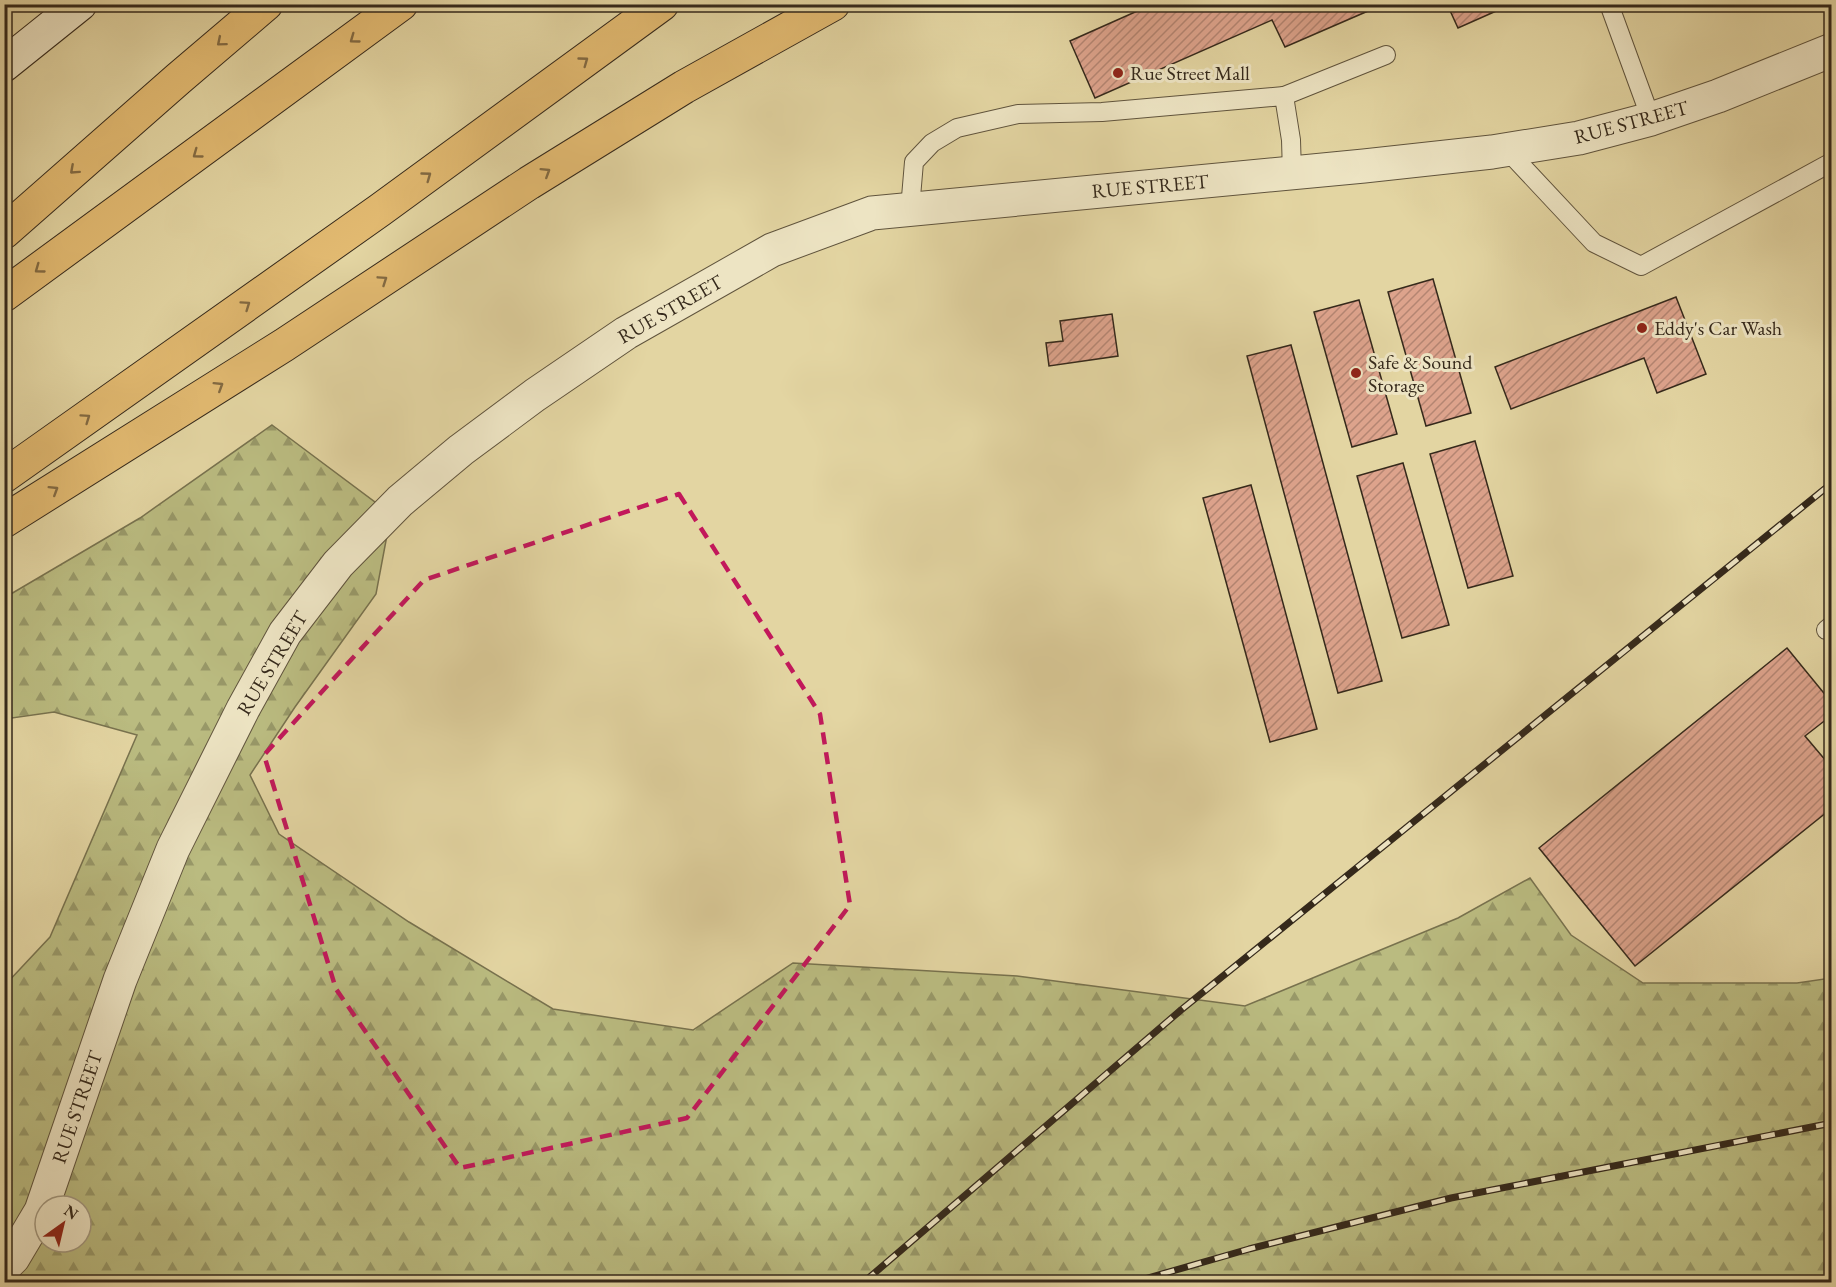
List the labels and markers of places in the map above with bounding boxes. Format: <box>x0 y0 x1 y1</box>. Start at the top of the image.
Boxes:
place label: Rue Street Mall <box>1130 60 1250 86</box>
marker: Rue Street Mall <box>1111 66 1125 80</box>
place label: Eddy's Car Wash <box>1654 315 1782 341</box>
marker: Eddy's Car Wash <box>1635 321 1649 335</box>
place label: Safe & Sound Storage <box>1368 349 1473 398</box>
marker: Safe & Sound Storage <box>1349 366 1363 380</box>

